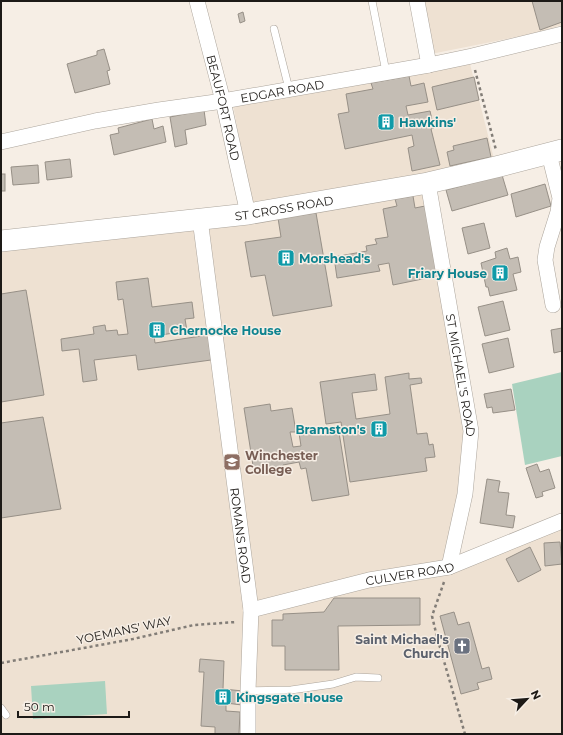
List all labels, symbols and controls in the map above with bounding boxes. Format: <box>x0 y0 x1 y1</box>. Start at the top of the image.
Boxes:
street label: BEAUFORT ROAD <box>204 53 243 162</box>
street label: EDGAR ROAD <box>239 76 325 105</box>
building icon: Hawkins' <box>376 112 396 132</box>
place label: Hawkins' <box>399 115 456 130</box>
street label: ST CROSS ROAD <box>234 192 334 223</box>
building icon: Morshead's <box>276 248 296 268</box>
place label: Morshead's <box>299 251 371 266</box>
building icon: Friary House <box>490 263 510 283</box>
place label: Friary House <box>408 266 487 281</box>
street label: ST MICHAEL'S ROAD <box>443 312 479 437</box>
building icon: Chernocke House <box>147 320 167 340</box>
place label: Chernocke House <box>170 323 282 338</box>
building icon: Bramston's <box>369 419 389 439</box>
place label: Bramston's <box>295 422 367 437</box>
place label: Winchester College <box>245 448 318 477</box>
school or university icon: Winchester College <box>222 452 242 472</box>
street label: ROMANS ROAD <box>228 487 255 584</box>
street label: CULVER ROAD <box>364 558 457 588</box>
street label: YOEMANS' WAY <box>75 613 173 647</box>
place label: Saint Michael's Church <box>355 632 450 661</box>
church icon: Saint Michael's Church <box>452 636 472 656</box>
north arrow <box>507 679 547 719</box>
building icon: Kingsgate House <box>213 687 233 707</box>
text: N <box>528 688 544 702</box>
place label: Kingsgate House <box>236 690 344 705</box>
scale bar <box>18 693 129 719</box>
text: 50 m <box>24 699 55 714</box>

